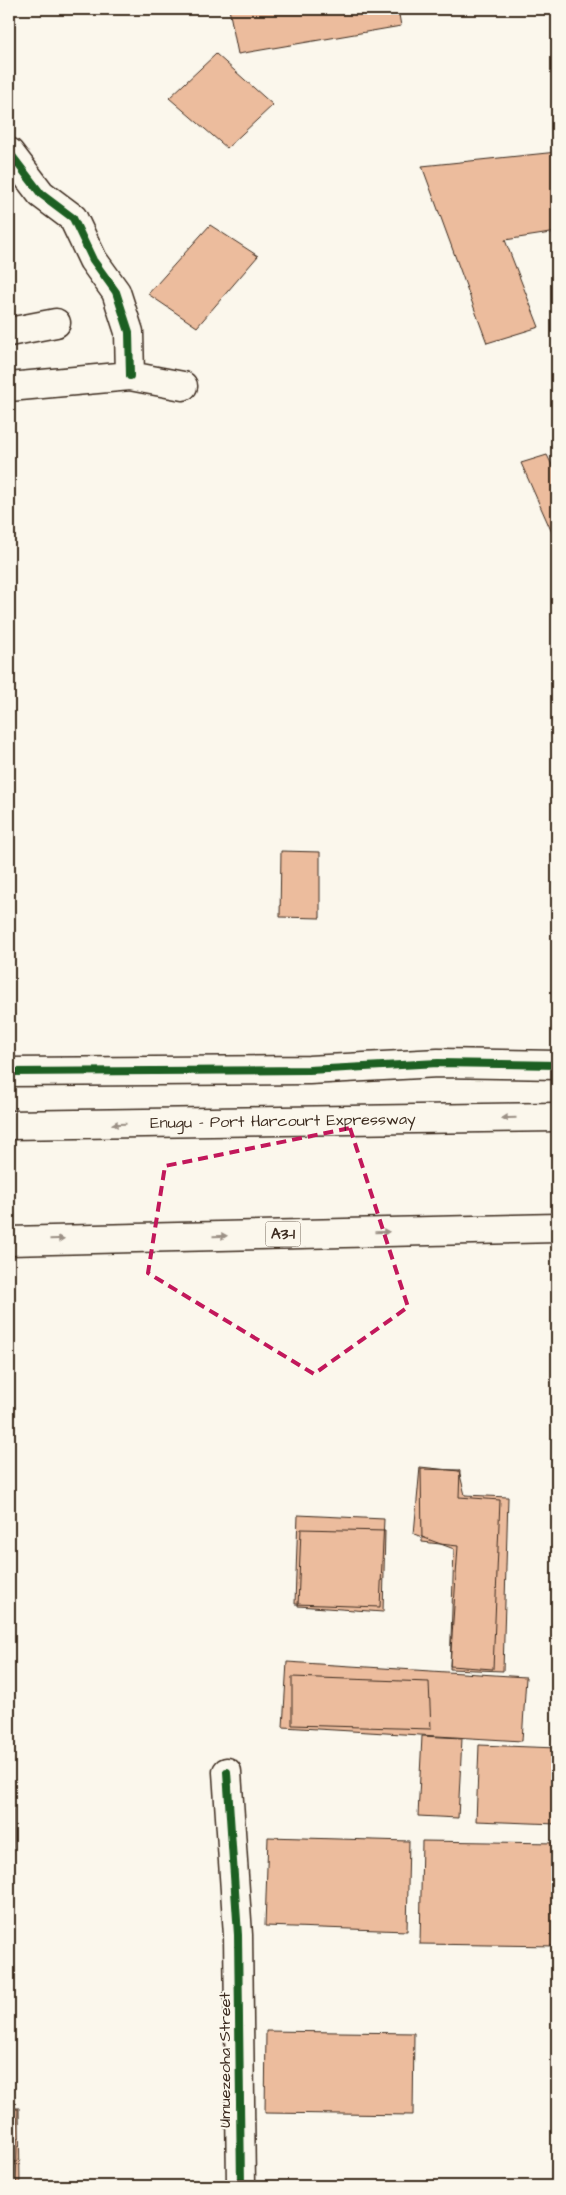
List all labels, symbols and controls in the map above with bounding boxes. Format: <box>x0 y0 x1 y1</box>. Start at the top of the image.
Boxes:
street label: Enugu - Port Harcourt Expressway <box>150 1108 416 1135</box>
one-way arrow <box>500 1115 516 1123</box>
one-way arrow <box>110 1120 126 1128</box>
road number: A3-1 <box>266 1222 300 1246</box>
one-way arrow <box>375 1228 391 1236</box>
one-way arrow <box>212 1232 228 1240</box>
one-way arrow <box>50 1235 66 1243</box>
street label: Umuezeoha Street <box>214 1992 236 2128</box>

